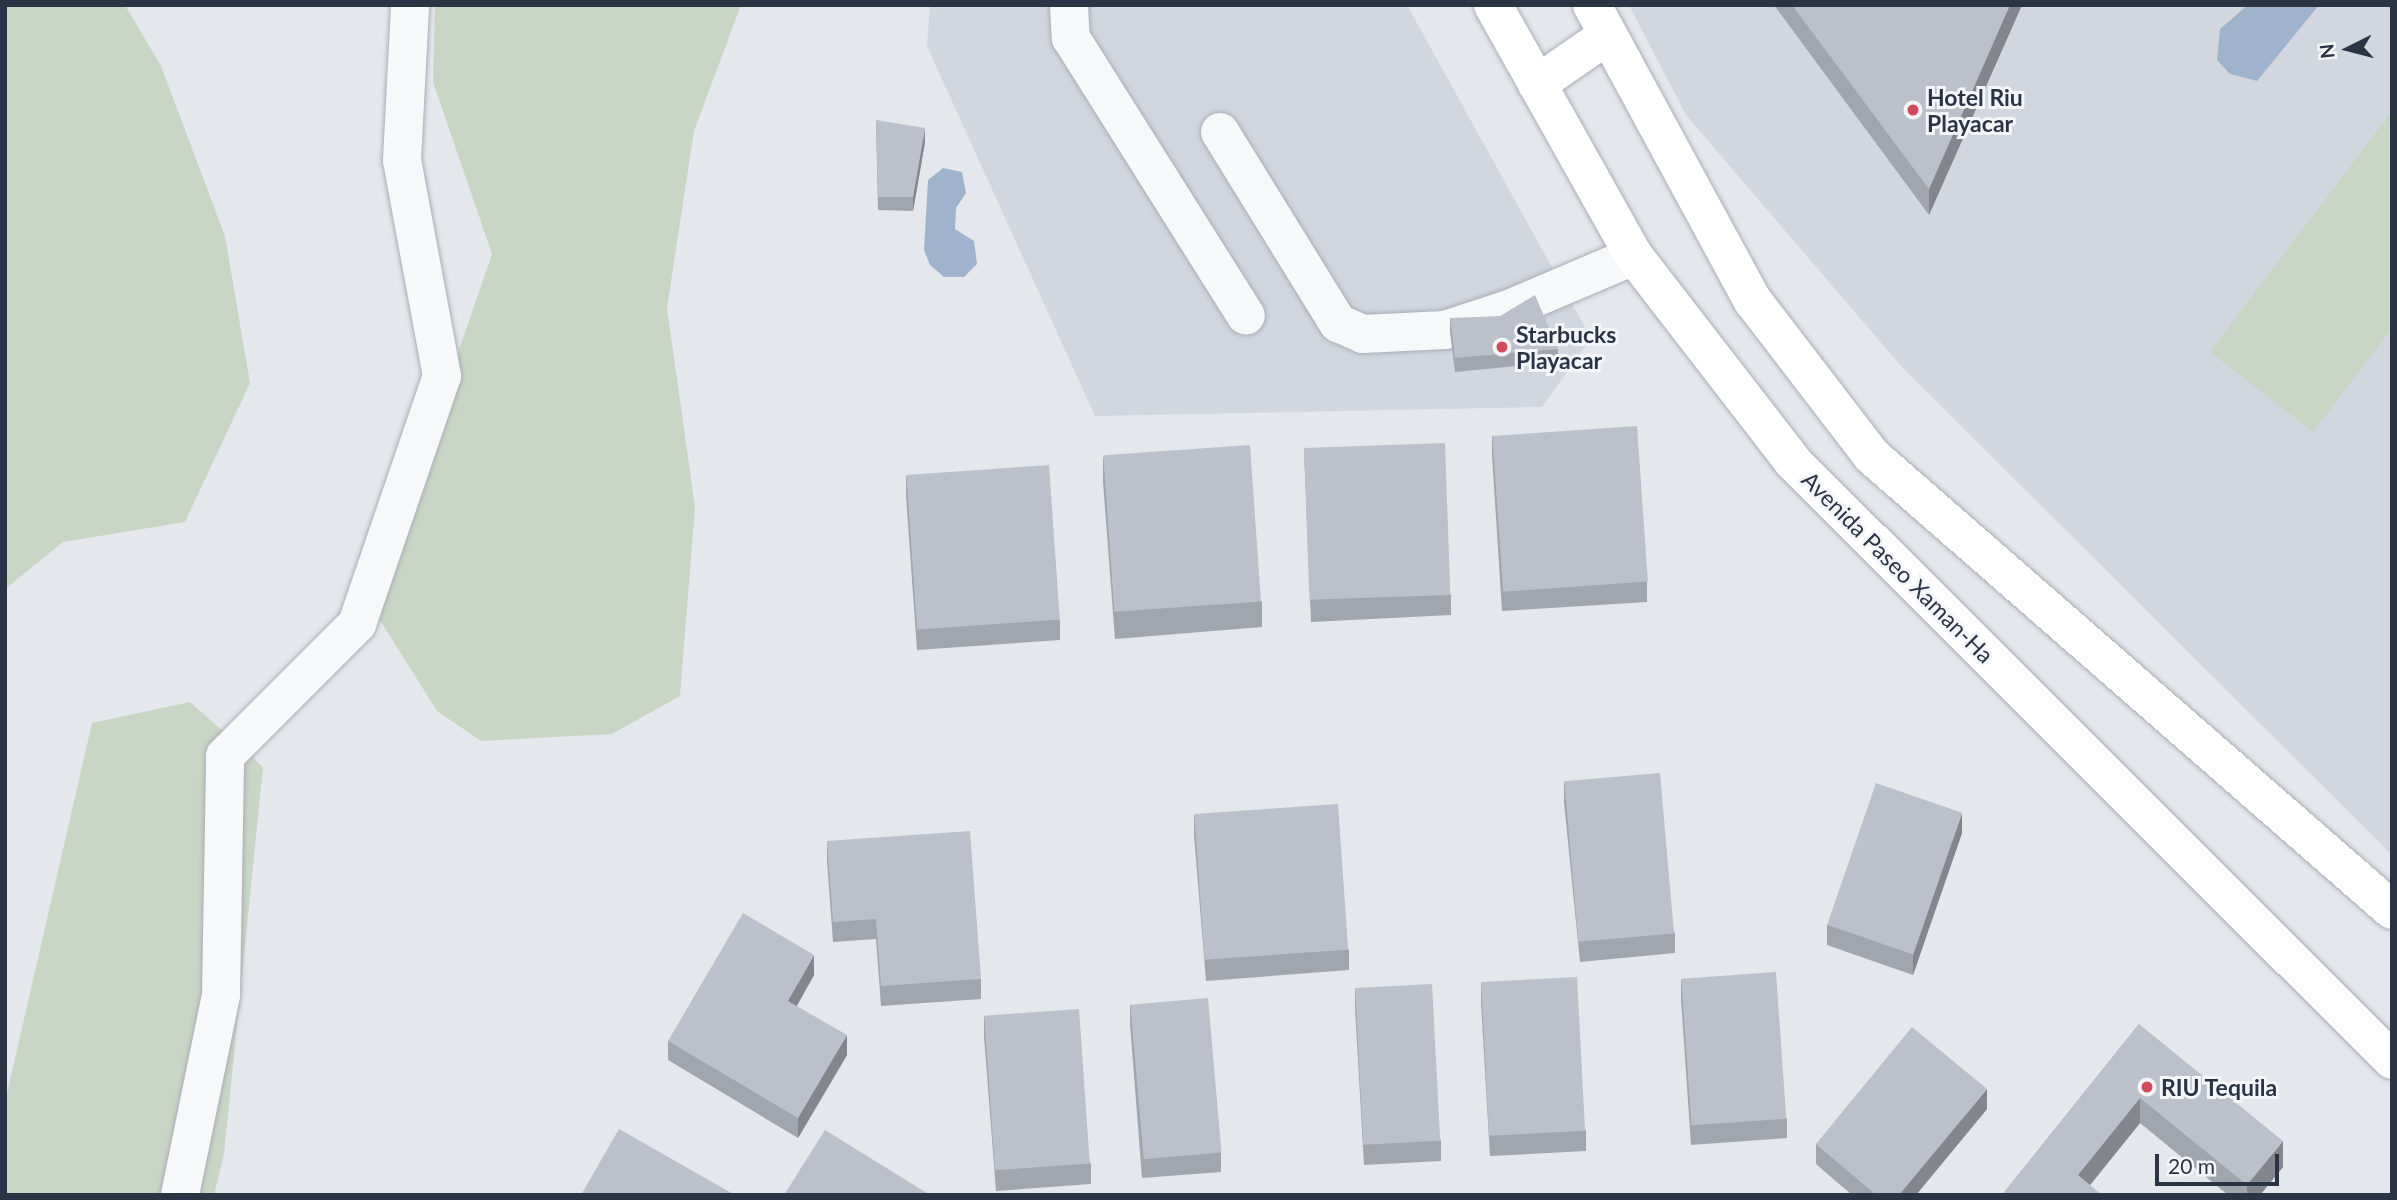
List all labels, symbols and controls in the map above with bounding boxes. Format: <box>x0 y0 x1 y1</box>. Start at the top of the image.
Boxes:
north arrow <box>2313 14 2383 84</box>
text: N <box>2314 43 2339 60</box>
place label: Hotel Riu Playacar <box>1927 83 2023 137</box>
marker: Hotel Riu Playacar <box>1905 102 1921 118</box>
place label: Starbucks Playacar <box>1516 320 1616 374</box>
marker: Starbucks Playacar <box>1494 339 1510 355</box>
street label: Avenida Paseo Xaman-Ha <box>1797 466 1999 668</box>
place label: RIU Tequila <box>2161 1073 2278 1101</box>
marker: RIU Tequila <box>2139 1079 2155 1095</box>
scale bar <box>2159 1140 2283 1184</box>
text: 20 m <box>2168 1153 2215 1178</box>

